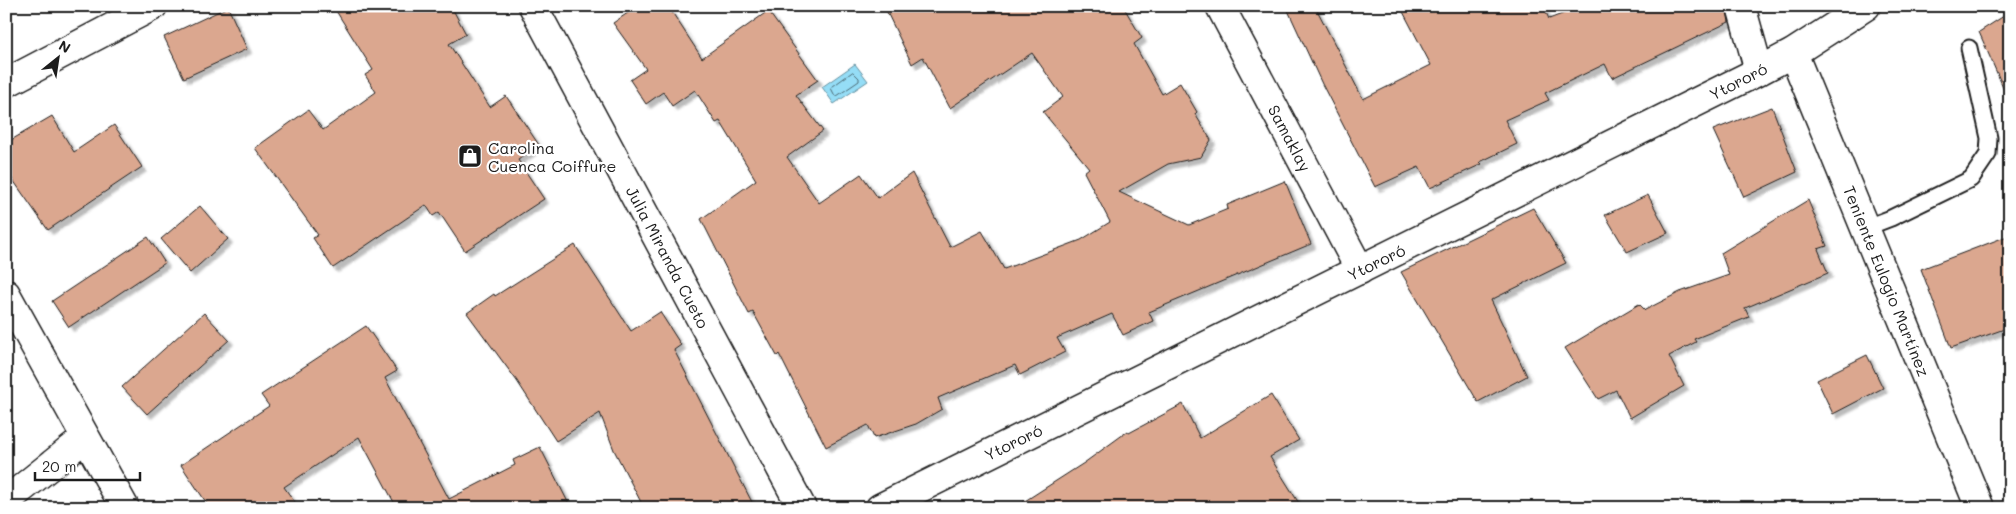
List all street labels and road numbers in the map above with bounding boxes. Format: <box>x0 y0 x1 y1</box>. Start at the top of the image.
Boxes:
street label: Ytororó <box>1706 58 1770 104</box>
street label: Samaklay <box>1264 101 1316 175</box>
street label: Julia Miranda Cueto <box>622 182 714 332</box>
street label: Teniente Eulogio Martínez <box>1839 182 1935 380</box>
street label: Ytororó <box>1344 239 1408 285</box>
street label: Ytororó <box>981 419 1045 465</box>

